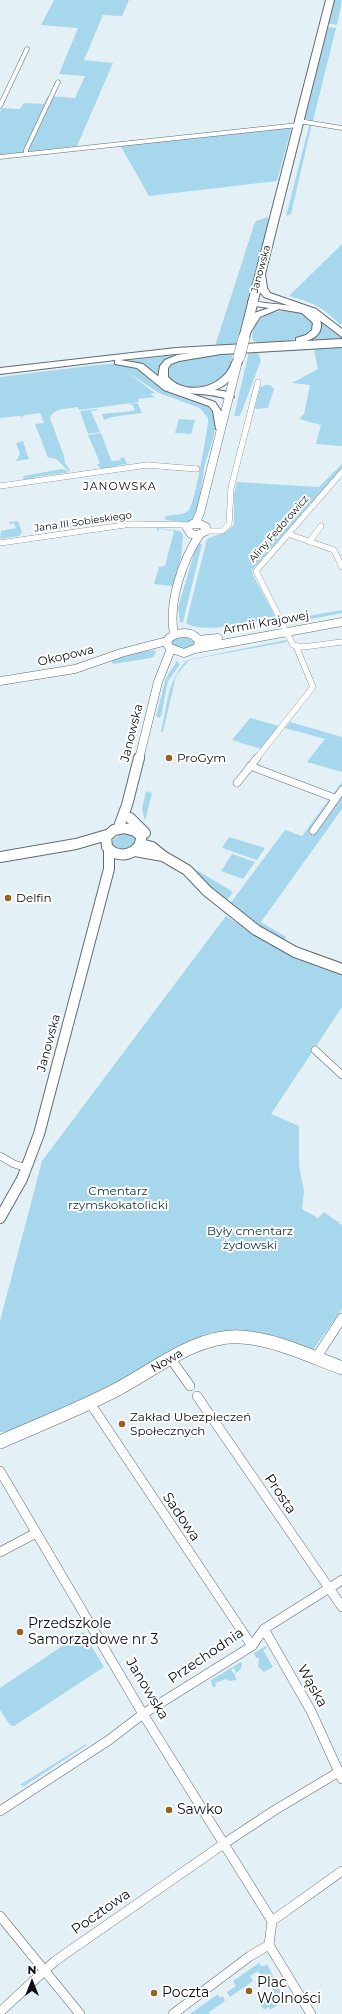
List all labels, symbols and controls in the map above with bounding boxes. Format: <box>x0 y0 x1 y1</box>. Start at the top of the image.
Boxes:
street label: Janowska <box>249 244 273 294</box>
district label: JANOWSKA <box>83 480 157 494</box>
street label: Aliny Fedorowicz <box>247 493 311 565</box>
street label: Jana III Sobieskiego <box>33 509 133 535</box>
street label: Armii Krajowej <box>222 608 310 638</box>
street label: Okopowa <box>36 643 96 669</box>
street label: Janowska <box>118 703 146 763</box>
place label: ProGym <box>177 751 226 765</box>
marker: ProGym <box>164 753 174 763</box>
place label: Delfin <box>16 891 52 905</box>
marker: Delfin <box>3 893 13 903</box>
street label: Janowska <box>34 1013 64 1073</box>
park label: Cmentarz rzymskokatolicki <box>68 1184 168 1212</box>
park label: Były cmentarz żydowski <box>207 1224 293 1252</box>
street label: Nowa <box>148 1346 186 1376</box>
place label: Zakład Ubezpieczeń Społecznych <box>130 1410 251 1438</box>
marker: Zakład Ubezpieczeń Społecznych <box>117 1419 127 1429</box>
street label: Prosta <box>261 1471 299 1517</box>
street label: Sadowa <box>159 1489 203 1545</box>
place label: Przedszkole Samorządowe nr 3 <box>28 1616 158 1648</box>
street label: Przechodnia <box>165 1624 247 1688</box>
marker: Przedszkole Samorządowe nr 3 <box>15 1627 25 1637</box>
street label: Janowska <box>122 1655 172 1723</box>
street label: Wąska <box>293 1662 331 1710</box>
place label: Sawko <box>177 1802 223 1818</box>
marker: Sawko <box>164 1805 174 1815</box>
street label: Pocztowa <box>68 1886 134 1938</box>
north arrow <box>12 1962 52 2002</box>
text: N <box>28 1963 36 1977</box>
place label: Plac Wolności <box>257 1975 321 2008</box>
place label: Poczta <box>162 1985 209 2001</box>
marker: Plac Wolności <box>244 1986 254 1996</box>
marker: Poczta <box>149 1988 159 1998</box>

